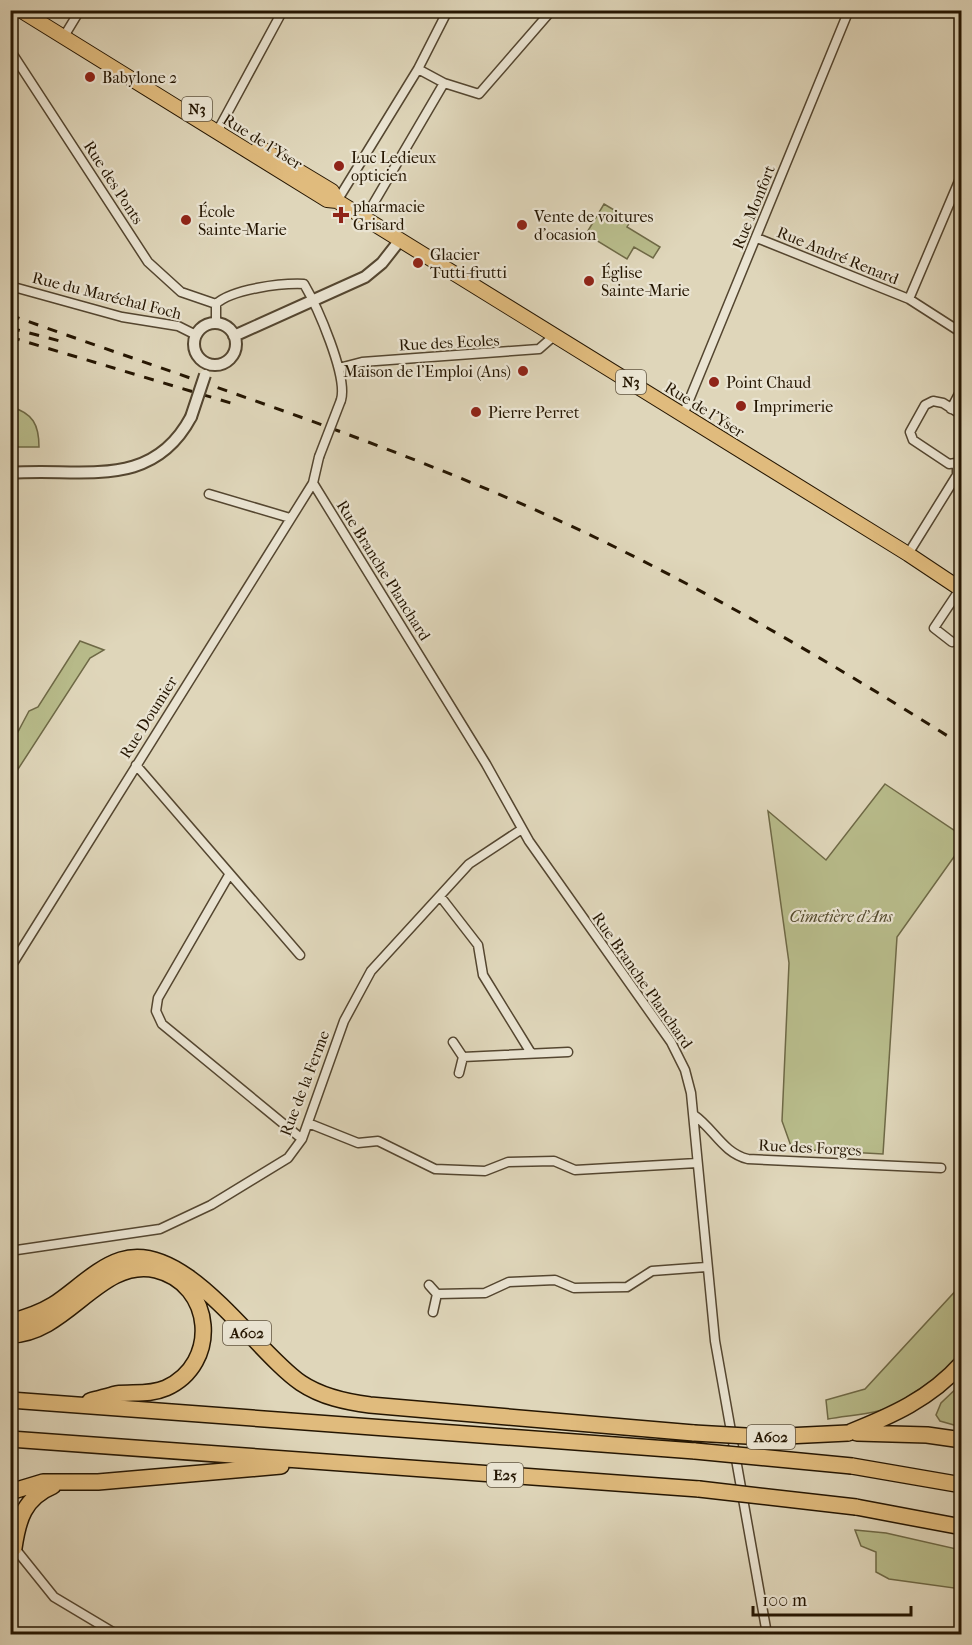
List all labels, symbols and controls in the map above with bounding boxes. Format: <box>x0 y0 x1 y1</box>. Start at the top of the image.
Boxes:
place label: Babylone 2 <box>102 68 177 87</box>
marker: Babylone 2 <box>83 70 97 84</box>
road number: N3 <box>182 97 212 121</box>
street label: Rue de l'Yser <box>219 109 306 174</box>
street label: Rue des Ponts <box>80 137 148 228</box>
place label: Luc Ledieux opticien <box>351 148 437 185</box>
marker: Luc Ledieux opticien <box>332 159 346 173</box>
street label: Rue Monfort <box>728 162 779 252</box>
place label: pharmacie Grisard <box>352 197 425 234</box>
place label: École Sainte-Marie <box>198 201 287 239</box>
place label: Vente de voitures d'ocasion <box>533 207 653 244</box>
marker: pharmacie Grisard <box>334 208 348 222</box>
marker: École Sainte-Marie <box>179 213 193 227</box>
marker: Vente de voitures d'ocasion <box>515 218 529 232</box>
street label: Rue André Renard <box>774 222 902 289</box>
place label: Glacier Tutti-frutti <box>430 245 507 282</box>
marker: Glacier Tutti-frutti <box>411 256 425 270</box>
place label: Église Sainte-Marie <box>601 262 690 300</box>
street label: Rue du Maréchal Foch <box>30 268 184 323</box>
marker: Église Sainte-Marie <box>582 274 596 288</box>
street label: Rue des Ecoles <box>398 330 500 355</box>
place label: Maison de l'Emploi (Ans) <box>343 362 511 381</box>
marker: Maison de l'Emploi (Ans) <box>516 364 530 378</box>
road number: N3 <box>616 370 646 394</box>
place label: Point Chaud <box>726 373 811 392</box>
marker: Point Chaud <box>707 375 721 389</box>
street label: Rue de l'Yser <box>661 377 748 442</box>
place label: Imprimerie <box>753 397 833 416</box>
marker: Imprimerie <box>734 399 748 413</box>
place label: Pierre Perret <box>488 403 580 422</box>
marker: Pierre Perret <box>469 405 483 419</box>
street label: Rue Branche Planchard <box>333 496 435 644</box>
street label: Rue Doumier <box>116 672 181 762</box>
park label: Cimetière d'Ans <box>790 907 894 926</box>
street label: Rue Branche Planchard <box>588 908 697 1052</box>
street label: Rue de la Ferme <box>276 1028 333 1139</box>
street label: Rue des Forges <box>758 1135 862 1160</box>
road number: A602 <box>223 1321 271 1345</box>
road number: A602 <box>747 1425 795 1449</box>
road number: E25 <box>487 1463 523 1487</box>
scale bar <box>753 1579 910 1617</box>
text: 100 m <box>762 1590 807 1611</box>

